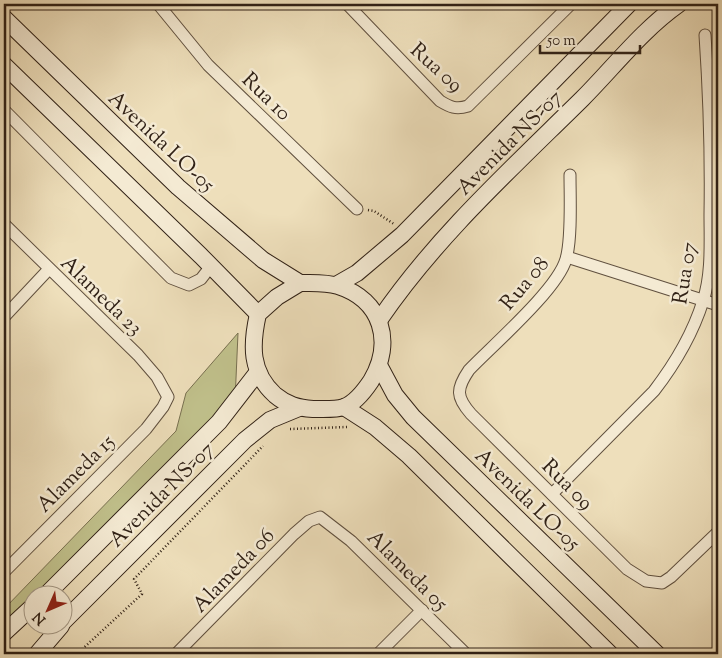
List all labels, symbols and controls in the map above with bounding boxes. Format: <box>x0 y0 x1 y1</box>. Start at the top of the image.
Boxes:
scale bar <box>540 22 640 54</box>
text: 50 m <box>546 31 576 52</box>
street label: Rua 09 <box>403 37 469 100</box>
street label: Rua 10 <box>234 66 297 129</box>
street label: Avenida NS-07 <box>451 84 570 203</box>
street label: Avenida LO-05 <box>101 85 221 200</box>
street label: Rua 07 <box>666 240 706 306</box>
street label: Alameda 23 <box>53 250 148 343</box>
street label: Rua 08 <box>494 251 557 318</box>
street label: Alameda 15 <box>30 428 122 520</box>
street label: Avenida NS-07 <box>103 436 222 555</box>
street label: Avenida LO-05 <box>467 442 586 559</box>
street label: Rua 09 <box>534 453 599 518</box>
street label: Alameda 06 <box>186 522 282 620</box>
street label: Alameda 05 <box>359 524 454 619</box>
north arrow <box>22 586 72 636</box>
text: N <box>29 607 51 629</box>

